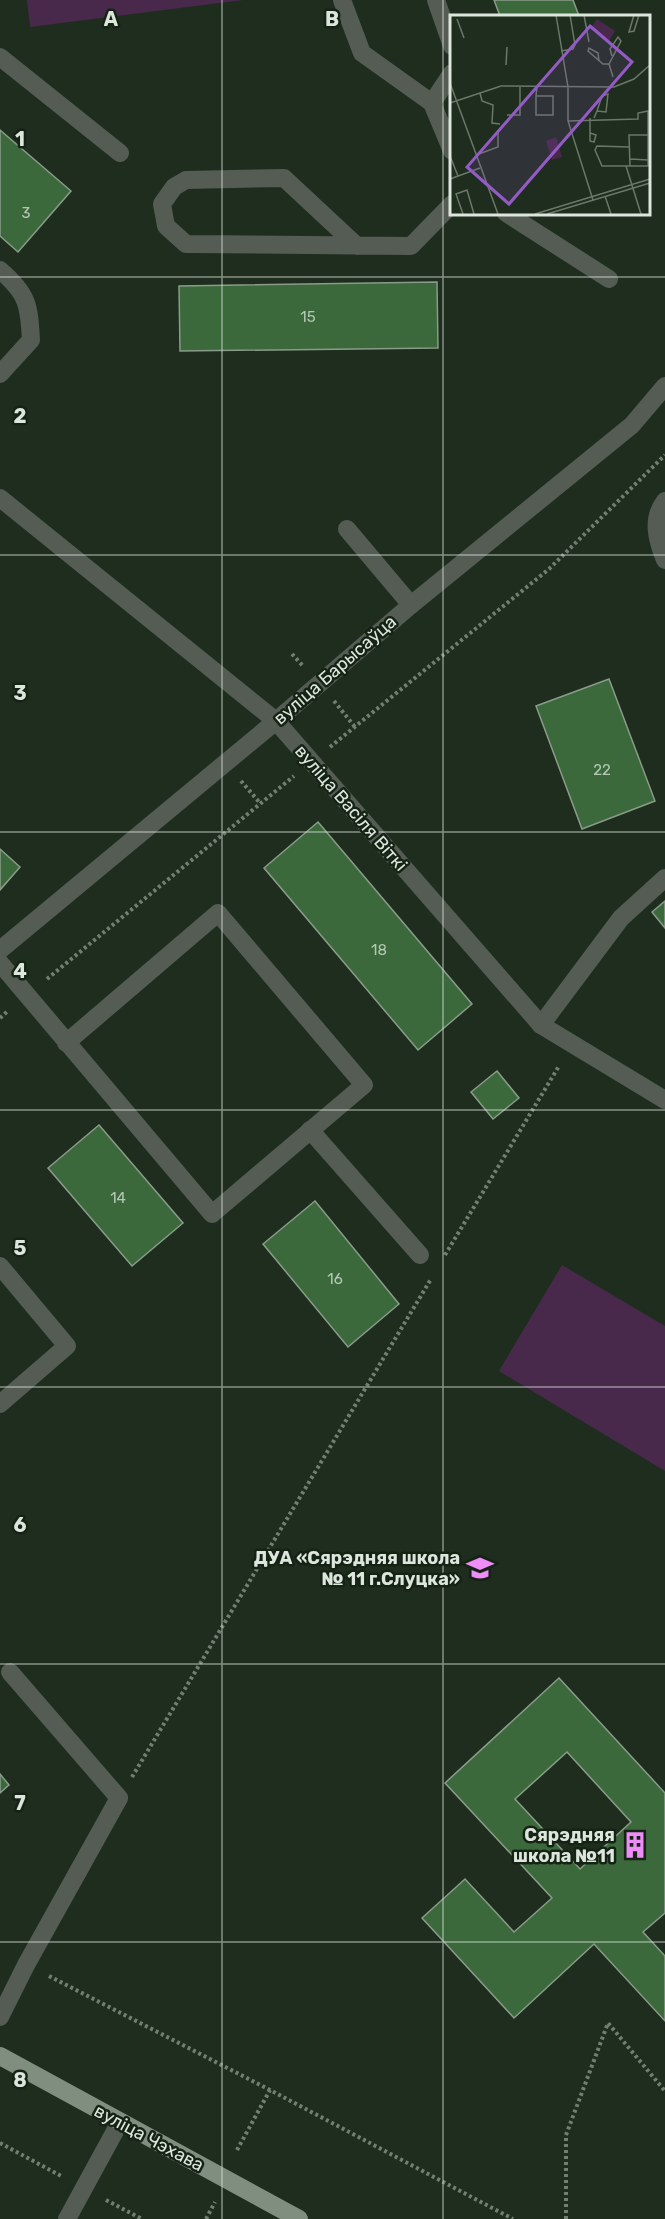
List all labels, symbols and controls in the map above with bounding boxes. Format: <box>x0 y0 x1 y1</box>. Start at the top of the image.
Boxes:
text: A <box>104 7 119 31</box>
text: B <box>325 7 339 31</box>
inset map <box>450 15 650 214</box>
text: 1 <box>15 127 25 151</box>
house number: 3 <box>21 204 31 222</box>
house number: 15 <box>300 308 316 326</box>
text: 2 <box>14 404 27 428</box>
street label: вуліца Барысаўца <box>269 611 401 729</box>
text: 3 <box>13 681 27 705</box>
street label: вуліца Васіля Віткі <box>290 740 412 876</box>
house number: 22 <box>593 761 611 779</box>
house number: 18 <box>371 941 387 959</box>
text: 4 <box>13 959 27 983</box>
house number: 14 <box>110 1189 126 1207</box>
text: 5 <box>14 1236 27 1260</box>
house number: 16 <box>327 1270 343 1288</box>
text: 6 <box>13 1513 27 1537</box>
place label: ДУА «Сярэдняя школа № 11 г.Слуцка» <box>254 1547 460 1590</box>
school or university icon: ДУА «Сярэдняя школа № 11 г.Слуцка» <box>465 1553 495 1583</box>
text: 7 <box>14 1791 26 1815</box>
place label: Сярэдняя школа №11 <box>513 1824 615 1867</box>
building icon: Сярэдняя школа №11 <box>620 1830 650 1860</box>
text: 8 <box>13 2068 27 2092</box>
street label: вуліца Чэхава <box>90 2100 208 2176</box>

